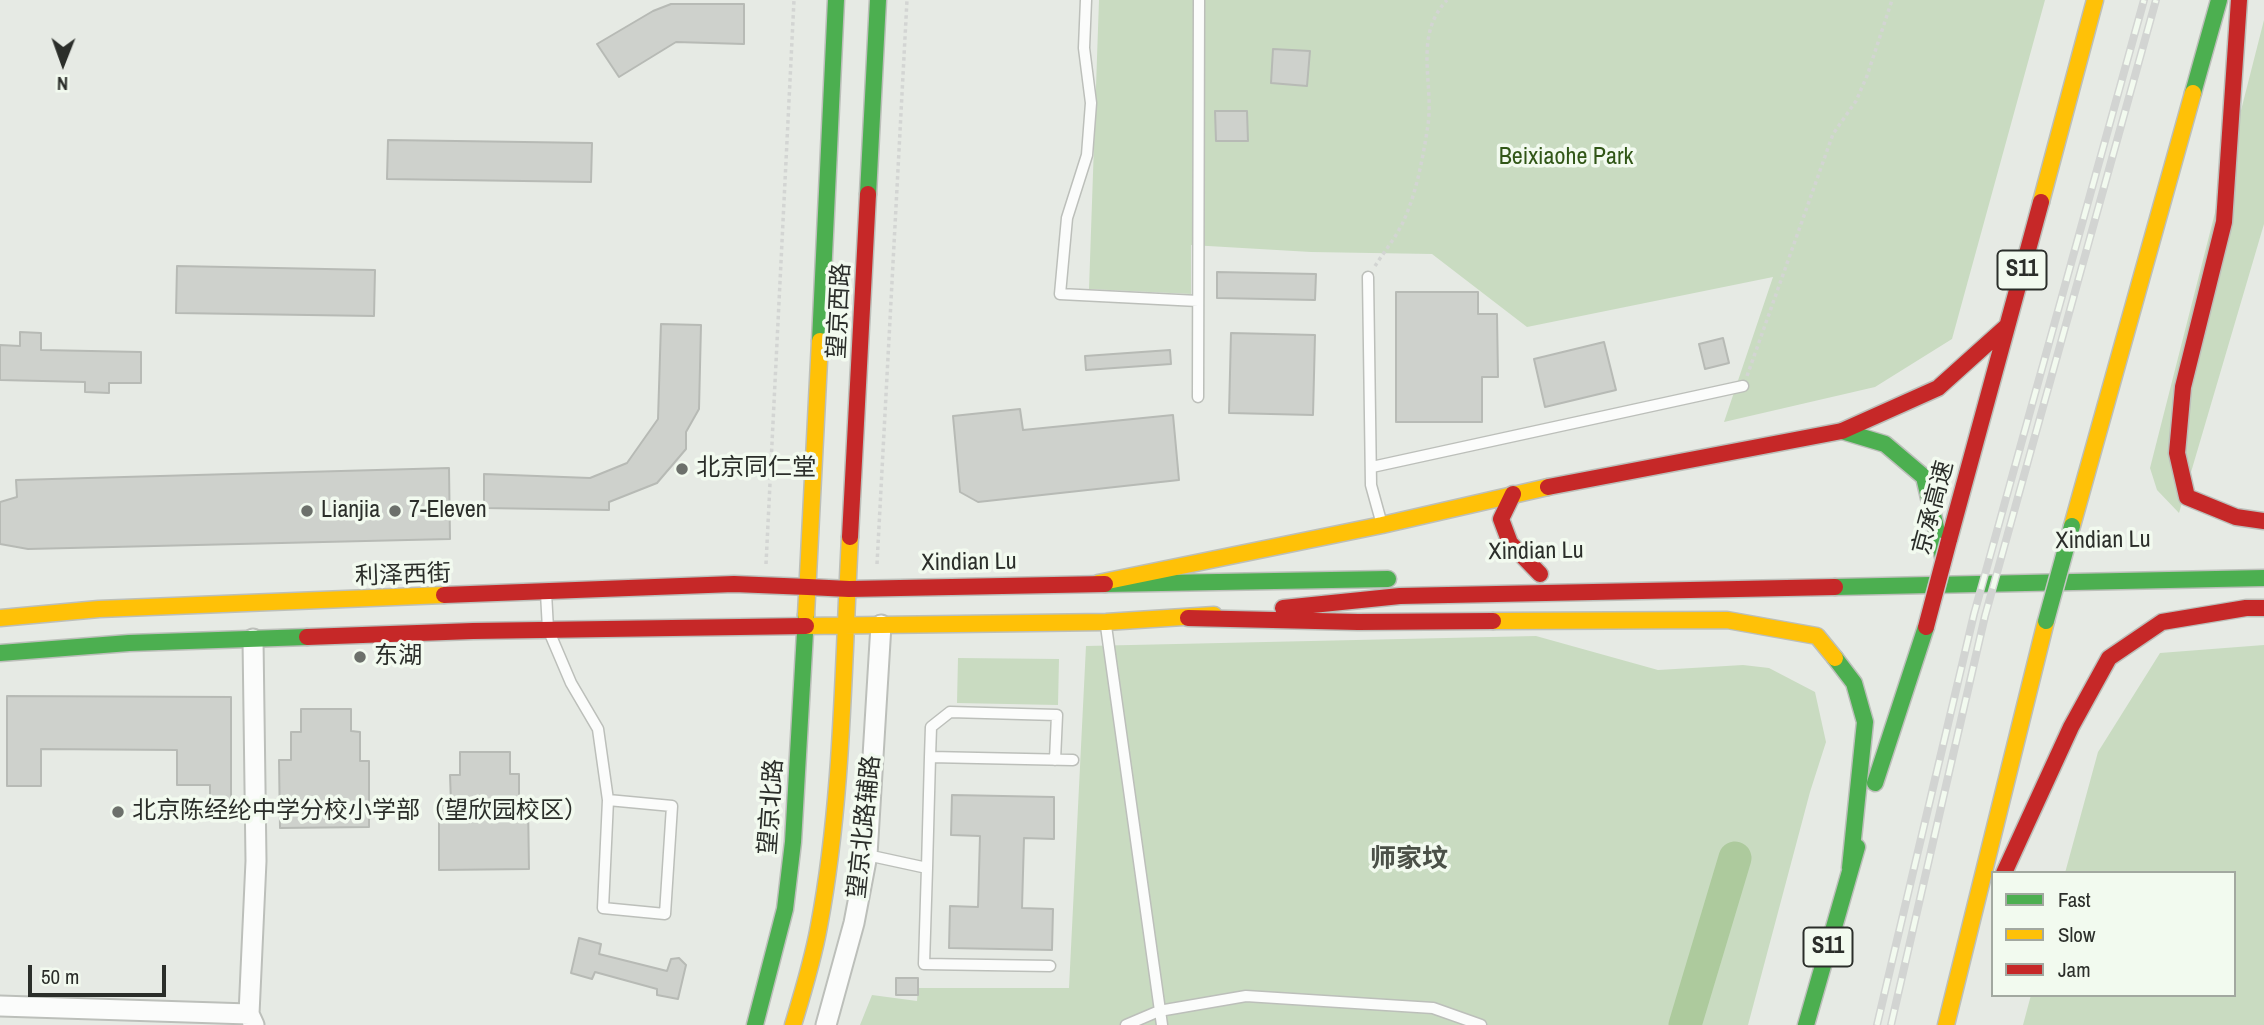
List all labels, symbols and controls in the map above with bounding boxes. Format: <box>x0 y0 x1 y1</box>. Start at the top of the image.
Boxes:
north arrow <box>28 28 98 98</box>
text: N <box>57 71 68 97</box>
park label: Beixiaohe Park <box>1499 144 1633 172</box>
road number: S11 <box>1997 250 2046 290</box>
street label: 望京西路 <box>823 262 857 360</box>
place label: 北京同仁堂 <box>696 455 816 483</box>
street label: 京承高速 <box>1908 458 1960 558</box>
marker: 北京同仁堂 <box>674 461 690 477</box>
place label: Lianjia <box>321 497 380 525</box>
place label: 7-Eleven <box>409 497 487 525</box>
marker: Lianjia <box>299 503 315 519</box>
marker: 7-Eleven <box>387 503 403 519</box>
street label: Xindian Lu <box>2055 526 2151 556</box>
street label: Xindian Lu <box>1488 537 1584 567</box>
street label: Xindian Lu <box>921 548 1017 578</box>
street label: 利泽西街 <box>355 560 451 592</box>
place label: 东湖 <box>374 643 422 671</box>
marker: 东湖 <box>352 649 368 665</box>
street label: 望京北路辅路 <box>843 754 887 900</box>
street label: 望京北路 <box>754 758 790 856</box>
place label: 北京陈经纶中学分校小学部（望欣园校区） <box>132 798 588 826</box>
marker: 北京陈经纶中学分校小学部（望欣园校区） <box>110 804 126 820</box>
district label: 师家坟 <box>1370 844 1448 876</box>
legend <box>1991 871 2236 997</box>
text: Fast <box>2058 885 2091 914</box>
text: Slow <box>2058 920 2095 949</box>
road number: S11 <box>1804 928 1853 966</box>
scale bar <box>32 951 170 995</box>
text: Jam <box>2058 955 2091 984</box>
text: 50 m <box>41 962 79 991</box>

